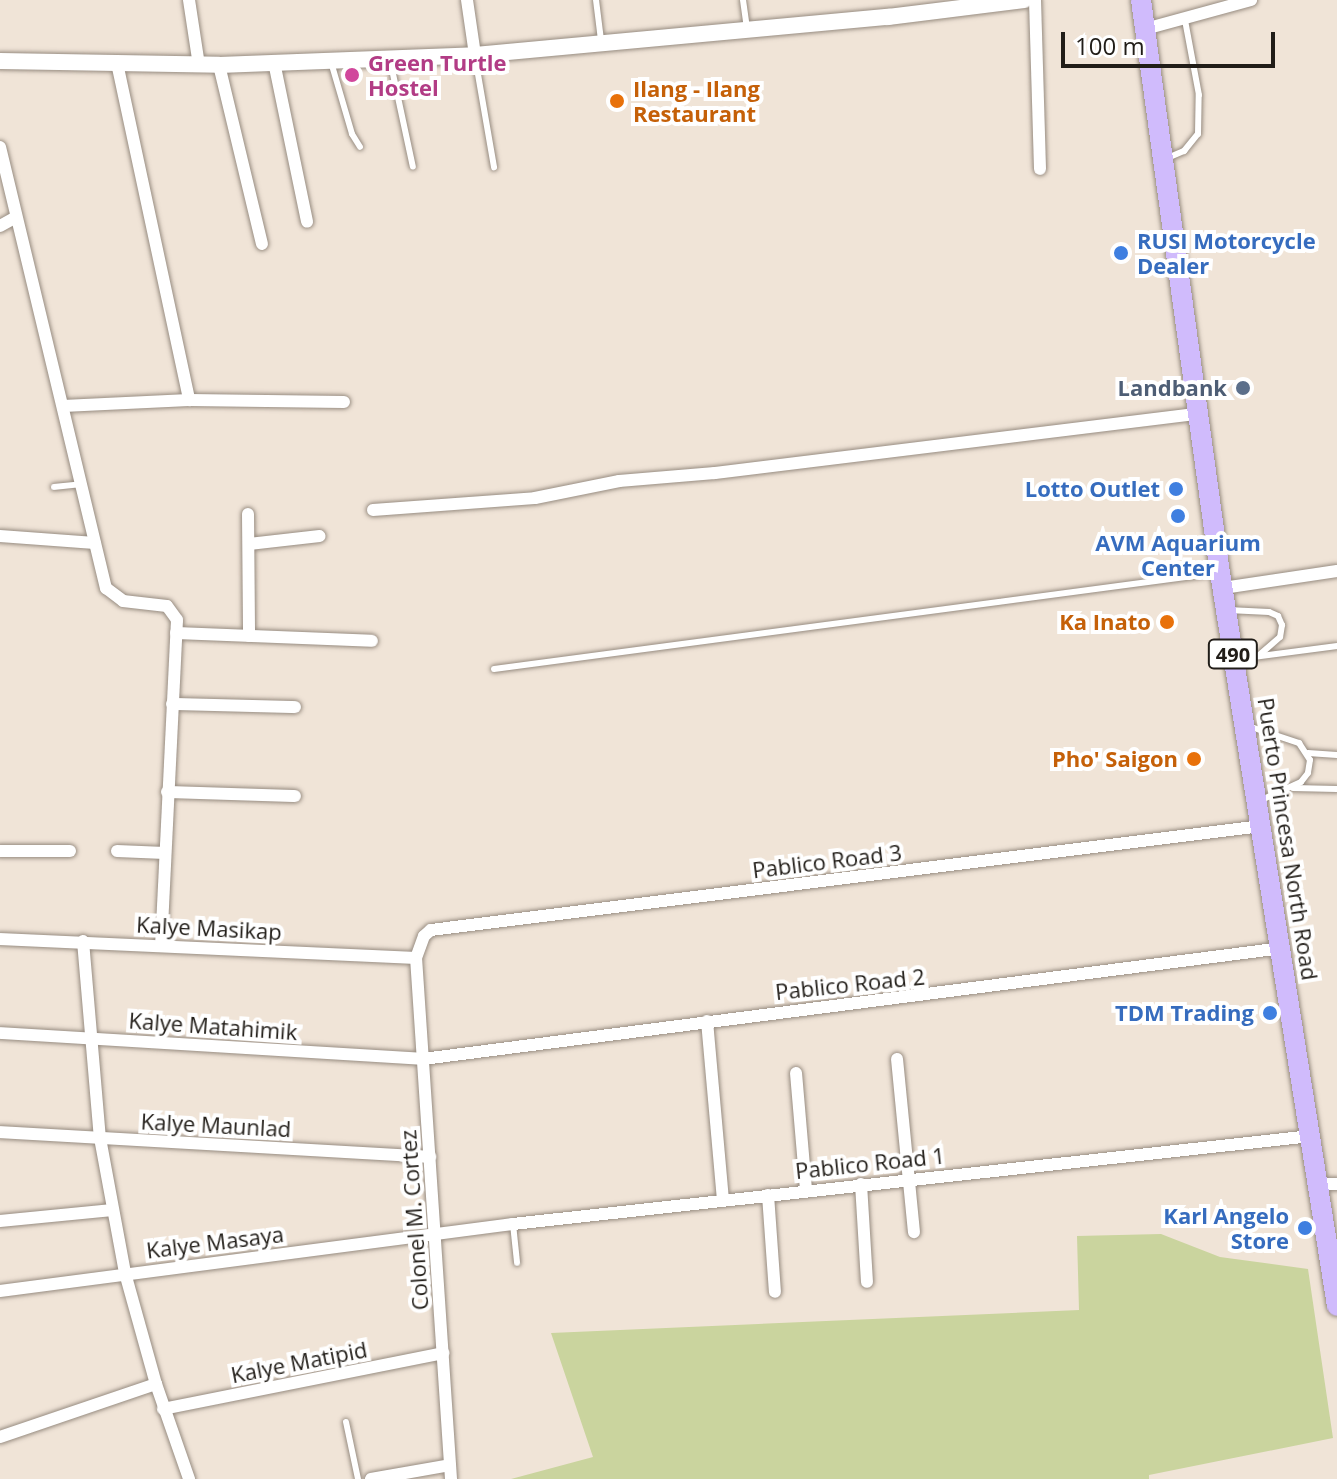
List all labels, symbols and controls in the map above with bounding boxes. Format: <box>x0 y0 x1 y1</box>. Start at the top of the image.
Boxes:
scale bar <box>1065 16 1279 66</box>
text: 100 m <box>1075 29 1145 62</box>
place label: Green Turtle Hostel <box>368 49 507 100</box>
marker: Green Turtle Hostel <box>343 66 361 84</box>
place label: Ilang - Ilang Restaurant <box>633 75 760 126</box>
marker: Ilang - Ilang Restaurant <box>608 92 626 110</box>
place label: RUSI Motorcycle Dealer <box>1137 227 1316 278</box>
marker: RUSI Motorcycle Dealer <box>1112 244 1130 262</box>
place label: Landbank <box>1118 375 1227 401</box>
marker: Landbank <box>1234 379 1252 397</box>
place label: Lotto Outlet <box>1025 476 1160 502</box>
marker: Lotto Outlet <box>1167 480 1185 498</box>
marker: AVM Aquarium Center <box>1169 507 1187 525</box>
place label: AVM Aquarium Center <box>1095 529 1261 580</box>
place label: Ka Inato <box>1059 609 1151 635</box>
marker: Ka Inato <box>1158 613 1176 631</box>
road number: 490 <box>1207 638 1259 670</box>
street label: Puerto Princesa North Road <box>1253 696 1323 982</box>
place label: Pho' Saigon <box>1052 746 1178 772</box>
marker: Pho' Saigon <box>1185 750 1203 768</box>
street label: Pablico Road 3 <box>751 839 903 883</box>
street label: Kalye Masikap <box>136 911 282 945</box>
street label: Pablico Road 2 <box>774 963 926 1005</box>
place label: TDM Trading <box>1115 1000 1254 1026</box>
marker: TDM Trading <box>1261 1004 1279 1022</box>
street label: Kalye Matahimik <box>128 1007 298 1045</box>
street label: Kalye Maunlad <box>140 1108 292 1142</box>
street label: Colonel M. Cortez <box>395 1129 433 1311</box>
street label: Pablico Road 1 <box>794 1142 946 1184</box>
place label: Karl Angelo Store <box>1163 1202 1289 1254</box>
marker: Karl Angelo Store <box>1296 1219 1314 1237</box>
street label: Kalye Masaya <box>145 1220 285 1264</box>
street label: Kalye Matipid <box>229 1336 369 1388</box>

